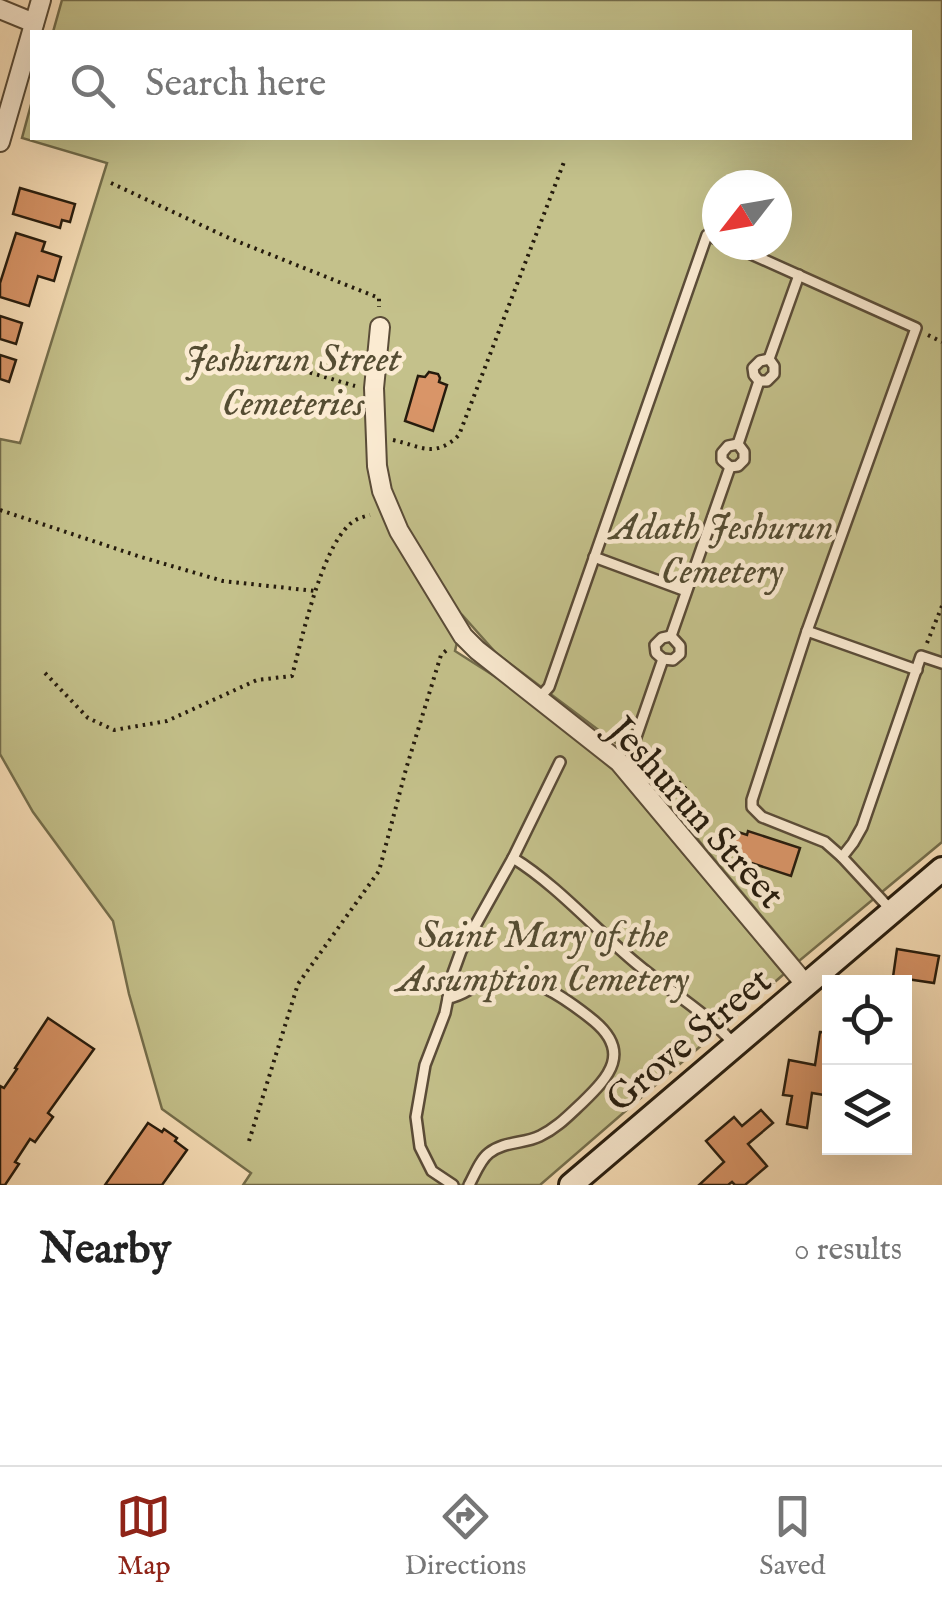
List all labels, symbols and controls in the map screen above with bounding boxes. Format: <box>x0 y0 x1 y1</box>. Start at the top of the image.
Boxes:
search box <box>30 30 912 140</box>
icon: search <box>65 58 120 113</box>
text: Search here <box>145 61 326 109</box>
north arrow <box>702 170 792 260</box>
park label: Jeshurun Street Cemeteries <box>185 337 403 429</box>
park label: Adath Jeshurun Cemetery <box>607 505 833 597</box>
street label: Jeshurun Street <box>593 705 793 920</box>
park label: Saint Mary of the Assumption Cemetery <box>393 913 690 1005</box>
street label: Grove Street <box>597 958 782 1124</box>
map controls <box>822 975 912 1155</box>
button: locate <box>822 975 912 1065</box>
button: layers <box>822 1065 912 1155</box>
text: Nearby <box>40 1224 171 1277</box>
text: 0 results <box>794 1230 902 1271</box>
tab: Map <box>116 1489 171 1584</box>
tab: Directions <box>404 1489 526 1584</box>
tab: Saved <box>759 1489 826 1584</box>

